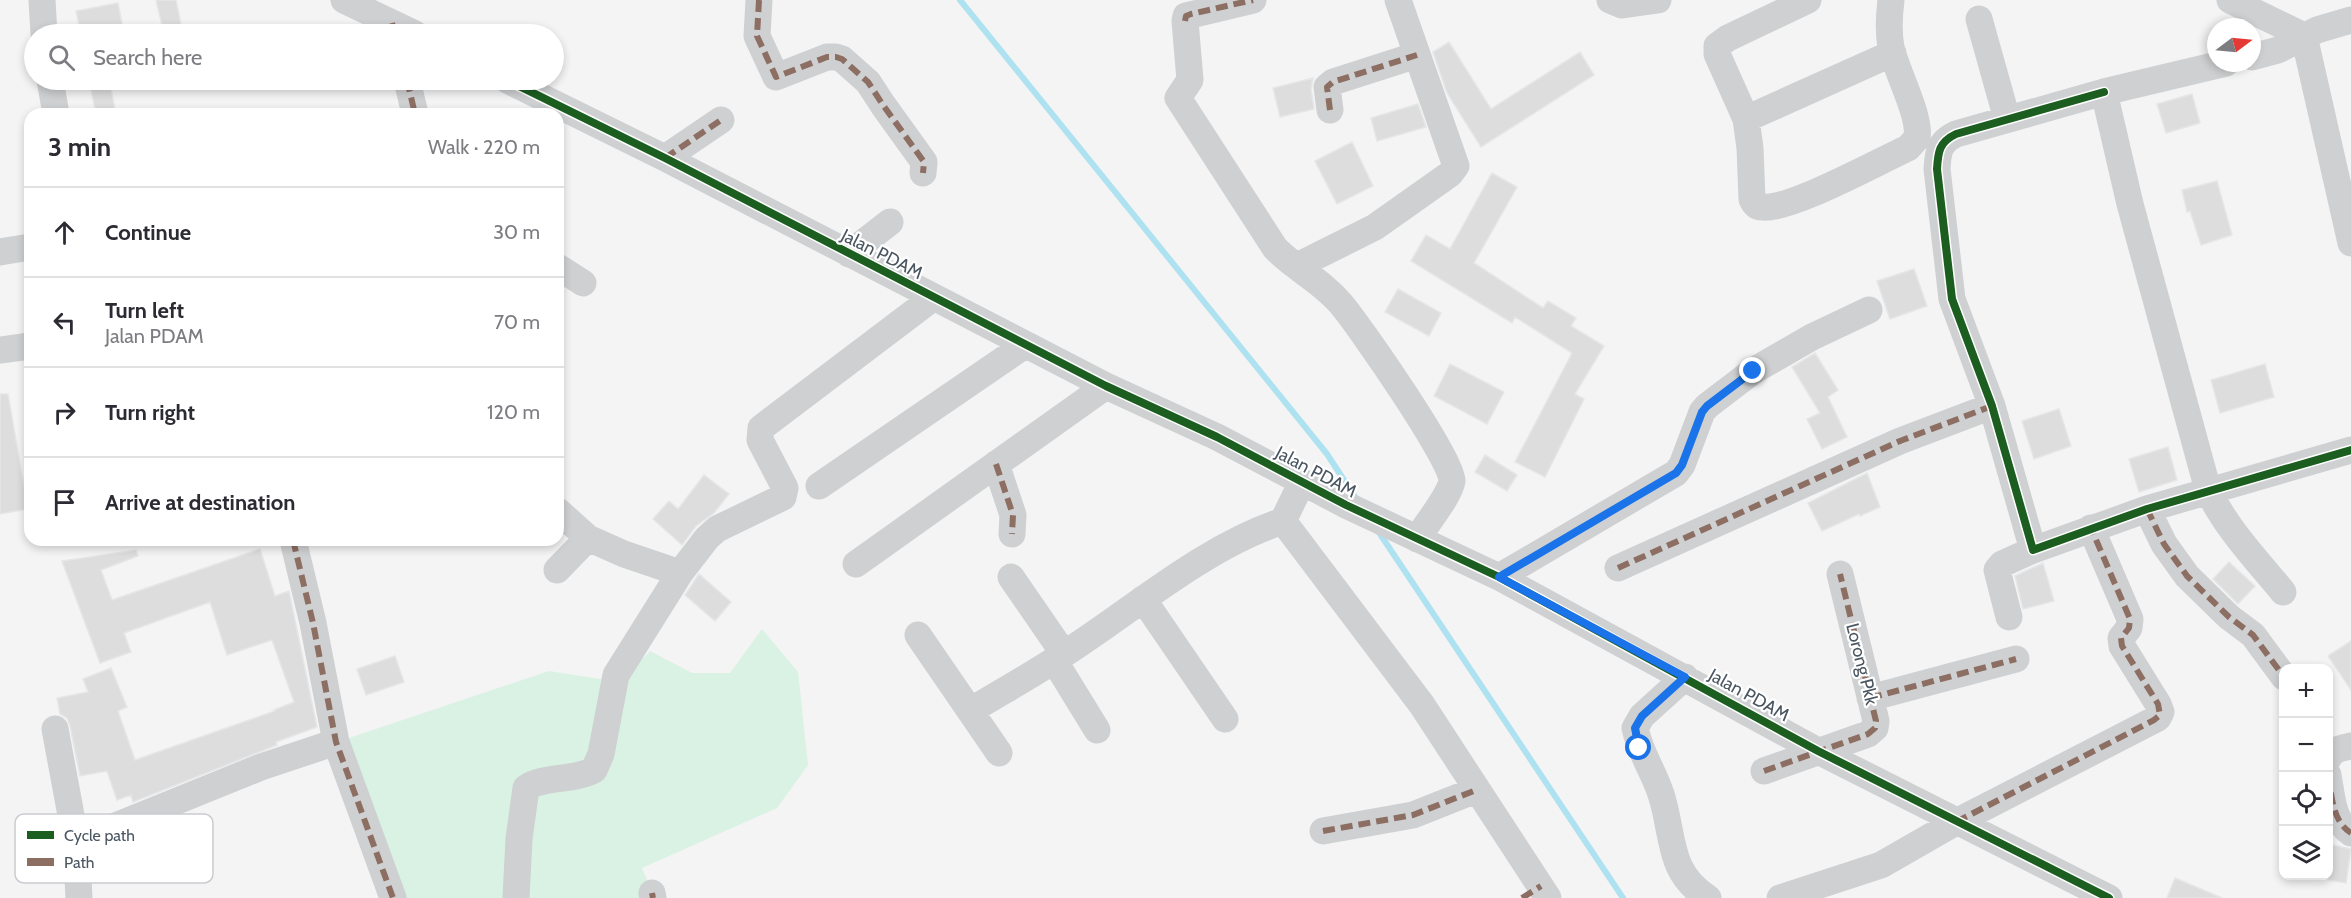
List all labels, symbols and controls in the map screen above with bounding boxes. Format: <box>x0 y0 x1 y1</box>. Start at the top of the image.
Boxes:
north arrow <box>2207 18 2261 72</box>
search box <box>24 24 564 90</box>
icon: search <box>45 41 78 74</box>
text: Search here <box>93 44 202 71</box>
text: 3 min <box>48 131 111 163</box>
text: Walk · 220 m <box>428 135 540 159</box>
icon: ahead <box>48 216 81 249</box>
text: Continue <box>105 219 191 246</box>
text: 30 m <box>493 220 540 244</box>
street label: Jalan PDAM <box>837 224 927 284</box>
text: Turn left <box>105 297 184 324</box>
icon: left <box>48 306 81 339</box>
text: 70 m <box>494 310 540 334</box>
text: Jalan PDAM <box>105 324 204 348</box>
route end <box>1739 357 1765 383</box>
icon: right <box>48 396 81 429</box>
text: Turn right <box>105 399 195 426</box>
text: 120 m <box>487 400 540 424</box>
street label: Jalan PDAM <box>1271 441 1360 503</box>
icon: arrive <box>48 486 81 519</box>
text: Arrive at destination <box>105 489 295 516</box>
street label: Lorong Pkk <box>1841 621 1883 708</box>
street label: Jalan PDAM <box>1704 663 1793 726</box>
map controls <box>2279 664 2333 880</box>
button: + <box>2279 664 2333 718</box>
button: − <box>2279 718 2333 772</box>
route start <box>1625 734 1651 760</box>
button: locate <box>2279 772 2333 826</box>
legend <box>15 814 213 883</box>
text: Cycle path <box>64 826 135 845</box>
button: layers <box>2279 826 2333 880</box>
text: Path <box>64 853 95 872</box>

